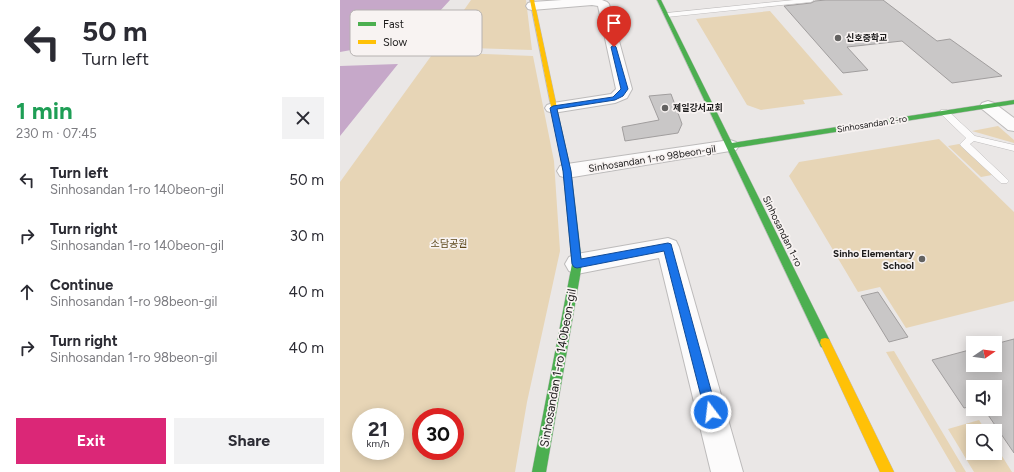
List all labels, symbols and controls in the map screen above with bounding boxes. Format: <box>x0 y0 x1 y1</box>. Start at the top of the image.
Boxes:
pin <box>597 6 631 47</box>
legend <box>350 10 482 56</box>
icon: arrive <box>603 12 625 34</box>
text: 50 m <box>82 14 148 48</box>
icon: left <box>16 16 68 68</box>
text: Fast <box>383 18 404 31</box>
place label: 신호중학교 <box>846 32 887 43</box>
marker: 신호중학교 <box>833 33 843 43</box>
text: Slow <box>383 36 407 49</box>
text: Turn left <box>82 48 149 70</box>
text: 1 min <box>16 96 73 125</box>
button: close <box>282 97 324 139</box>
place label: 제일강서교회 <box>673 102 723 113</box>
marker: 제일강서교회 <box>660 103 670 113</box>
street label: Sinhosandan 2-ro <box>836 113 908 134</box>
text: 230 m · 07:45 <box>16 126 97 141</box>
street label: Sinhosandan 1-ro 98beon-gil <box>587 142 717 175</box>
text: Turn left <box>50 164 108 182</box>
icon: left <box>16 169 38 191</box>
text: 50 m <box>289 171 324 189</box>
text: Sinhosandan 1-ro 140beon-gil <box>50 182 224 197</box>
street label: Sinhosandan 1-ro <box>760 194 805 269</box>
text: Turn right <box>50 220 118 238</box>
icon: right <box>16 225 38 247</box>
text: 30 m <box>290 227 324 245</box>
park label: 소담공원 <box>431 237 467 250</box>
text: Sinhosandan 1-ro 140beon-gil <box>50 238 224 253</box>
place label: Sinho Elementary School <box>833 247 914 272</box>
marker: Sinho Elementary School <box>917 254 927 264</box>
text: Continue <box>50 276 113 294</box>
icon: ahead <box>16 281 38 303</box>
text: 40 m <box>289 283 324 301</box>
street label: Sinhosandan 1-ro 140beon-gil <box>537 288 579 448</box>
text: Sinhosandan 1-ro 98beon-gil <box>50 294 217 309</box>
text: Turn right <box>50 332 118 350</box>
north arrow <box>966 336 1002 372</box>
map controls <box>966 336 1002 460</box>
icon: right <box>16 337 38 359</box>
text: 40 m <box>289 339 324 357</box>
text: Sinhosandan 1-ro 98beon-gil <box>50 350 217 365</box>
button: sound <box>966 380 1002 416</box>
position arrow <box>690 391 732 433</box>
speed limit sign: 30 <box>412 408 464 460</box>
text: 21 <box>368 417 388 441</box>
button: Exit <box>16 418 166 464</box>
button: Share <box>174 418 324 464</box>
button: search <box>966 424 1002 460</box>
text: km/h <box>367 437 389 450</box>

